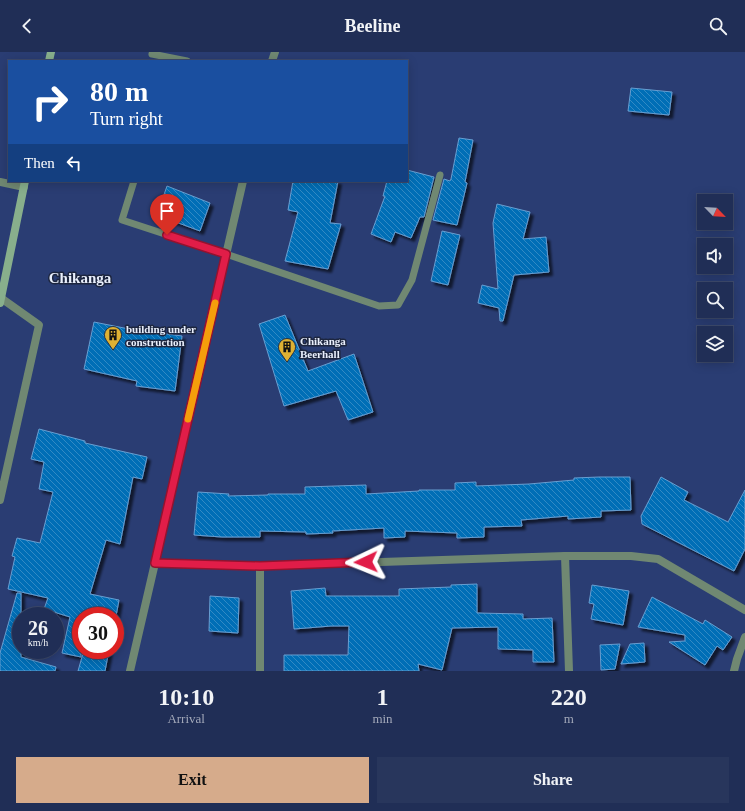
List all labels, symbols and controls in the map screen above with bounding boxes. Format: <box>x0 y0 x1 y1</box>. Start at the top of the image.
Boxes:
icon: back <box>16 15 38 37</box>
icon: search <box>707 15 729 37</box>
text: Beeline <box>345 16 401 36</box>
icon: right <box>24 76 76 128</box>
text: 80 m <box>90 76 148 107</box>
text: Turn right <box>90 109 163 129</box>
icon: left <box>63 152 85 174</box>
text: Then <box>24 155 55 171</box>
pin <box>150 194 184 235</box>
north arrow <box>697 194 733 230</box>
map controls <box>697 194 733 362</box>
icon: arrive <box>156 200 178 222</box>
button: sound <box>697 238 733 274</box>
district label: Chikanga <box>49 270 112 286</box>
button: search <box>697 282 733 318</box>
place label: building under construction <box>126 323 196 348</box>
building icon: building under construction <box>103 325 123 350</box>
button: layers <box>697 326 733 362</box>
place label: Chikanga Beerhall <box>300 335 346 360</box>
building icon: Chikanga Beerhall <box>277 337 297 362</box>
position arrow <box>345 541 387 583</box>
speed limit sign: 30 <box>72 607 124 659</box>
text: 26 <box>28 617 48 639</box>
text: km/h <box>28 637 48 648</box>
text: 10:10 <box>158 684 214 710</box>
text: 1 <box>376 684 388 710</box>
text: 220 <box>551 684 587 710</box>
text: Arrival <box>167 711 205 726</box>
text: min <box>372 711 393 726</box>
text: m <box>564 711 574 726</box>
button: Exit <box>16 757 369 803</box>
button: Share <box>377 757 729 803</box>

